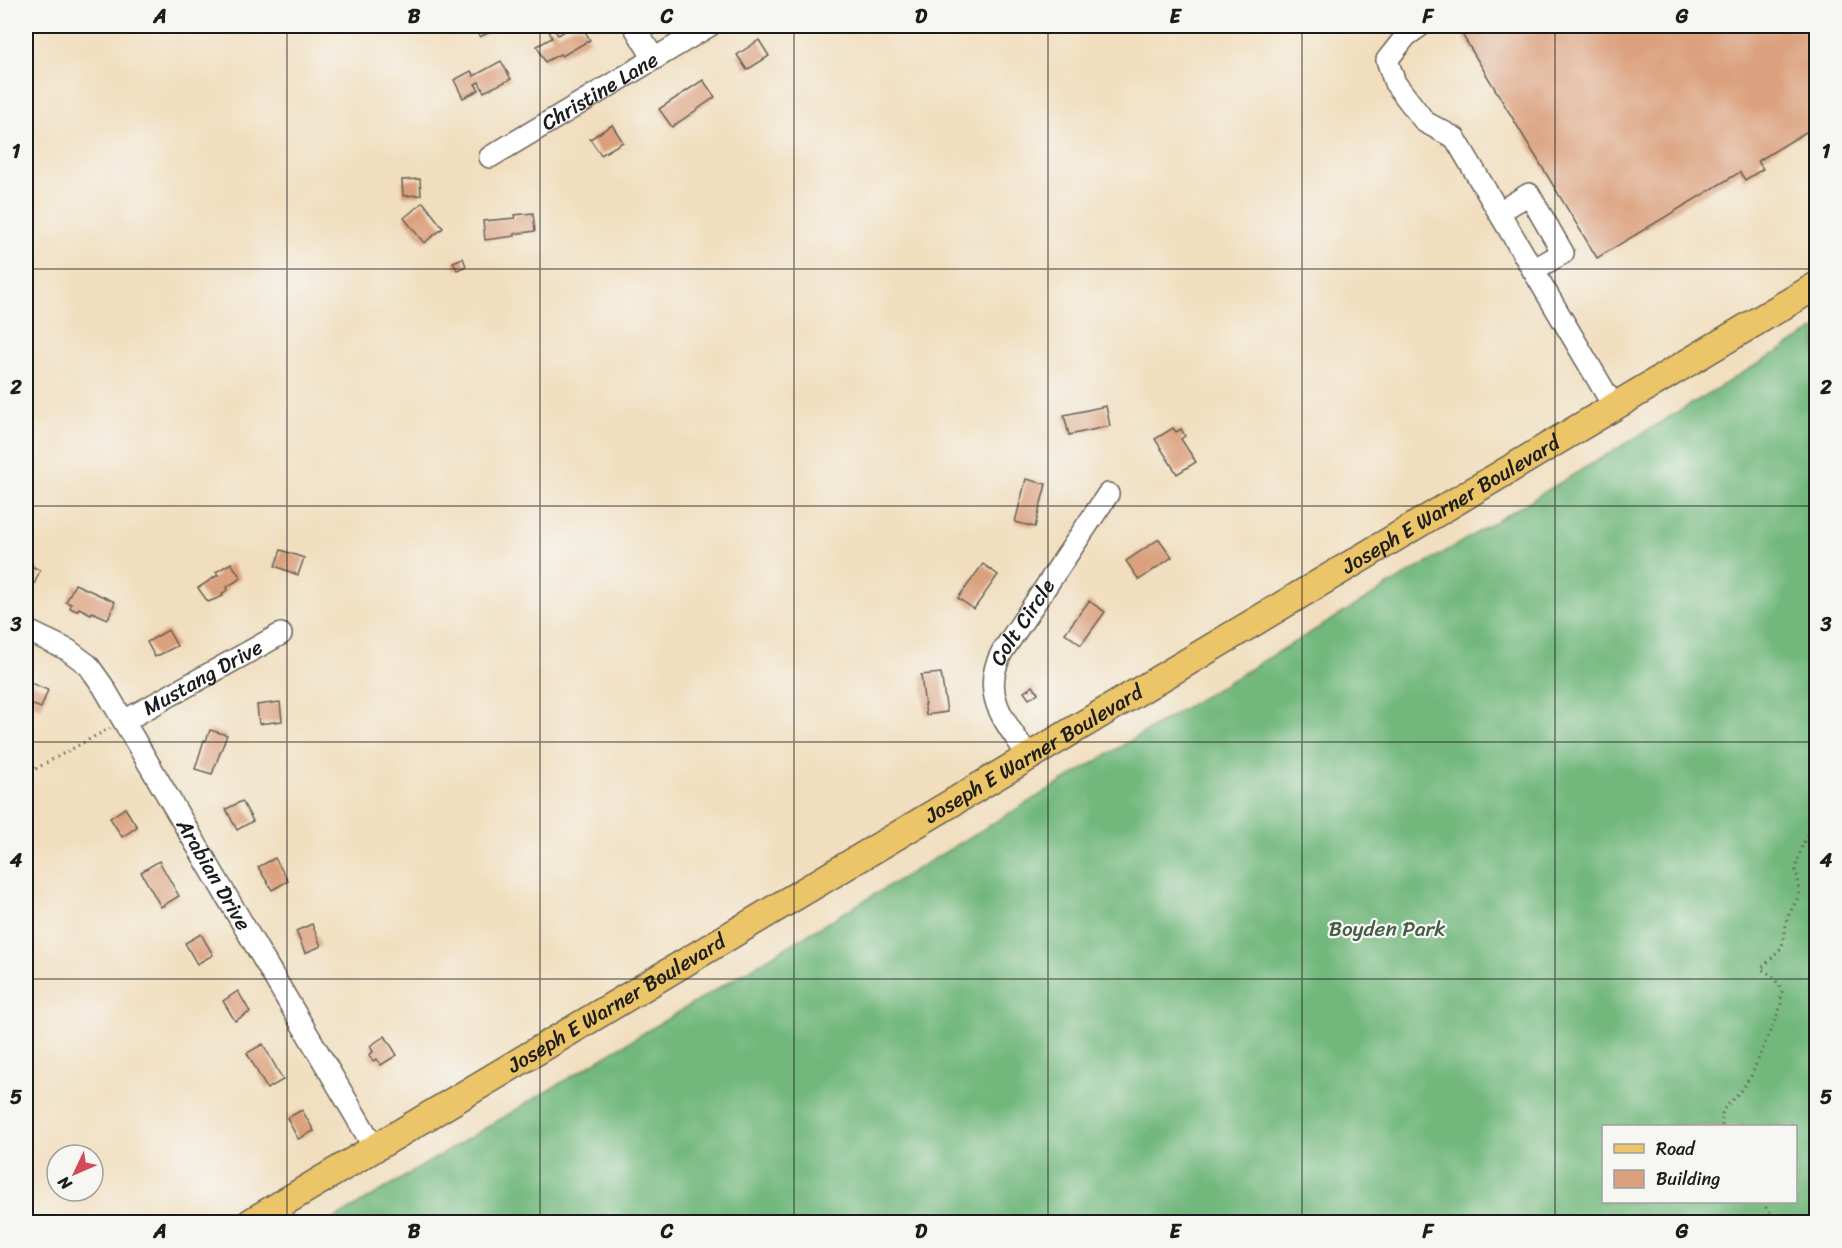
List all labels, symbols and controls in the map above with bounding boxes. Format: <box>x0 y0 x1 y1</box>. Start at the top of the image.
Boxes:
text: A <box>152 0 167 34</box>
text: B <box>408 0 421 34</box>
text: C <box>660 0 674 34</box>
text: D <box>915 0 928 34</box>
text: E <box>1169 0 1182 34</box>
text: F <box>1422 0 1435 34</box>
text: G <box>1675 0 1689 34</box>
street label: Christine Lane <box>534 41 666 141</box>
text: 1 <box>12 134 21 169</box>
text: 1 <box>1822 134 1831 169</box>
text: 2 <box>9 370 22 405</box>
text: 2 <box>1819 370 1832 405</box>
street label: Joseph E Warner Boulevard <box>1333 423 1569 585</box>
street label: Colt Circle <box>979 571 1065 672</box>
text: 3 <box>10 607 22 642</box>
text: 3 <box>1820 607 1832 642</box>
street label: Mustang Drive <box>135 628 270 726</box>
street label: Joseph E Warner Boulevard <box>916 673 1152 835</box>
street label: Arabian Drive <box>165 810 262 938</box>
text: 4 <box>9 843 23 878</box>
text: 4 <box>1819 843 1833 878</box>
park label: Boyden Park <box>1329 910 1445 948</box>
street label: Joseph E Warner Boulevard <box>499 922 735 1084</box>
text: 5 <box>10 1080 22 1115</box>
text: 5 <box>1820 1080 1832 1115</box>
legend <box>1602 1125 1797 1203</box>
text: Road <box>1656 1133 1696 1165</box>
north arrow <box>45 1143 105 1203</box>
text: Building <box>1656 1163 1720 1195</box>
text: N <box>50 1168 80 1198</box>
text: A <box>152 1214 167 1248</box>
text: B <box>408 1214 421 1248</box>
text: C <box>660 1214 674 1248</box>
text: D <box>915 1214 928 1248</box>
text: E <box>1169 1214 1182 1248</box>
text: F <box>1422 1214 1435 1248</box>
text: G <box>1675 1214 1689 1248</box>

